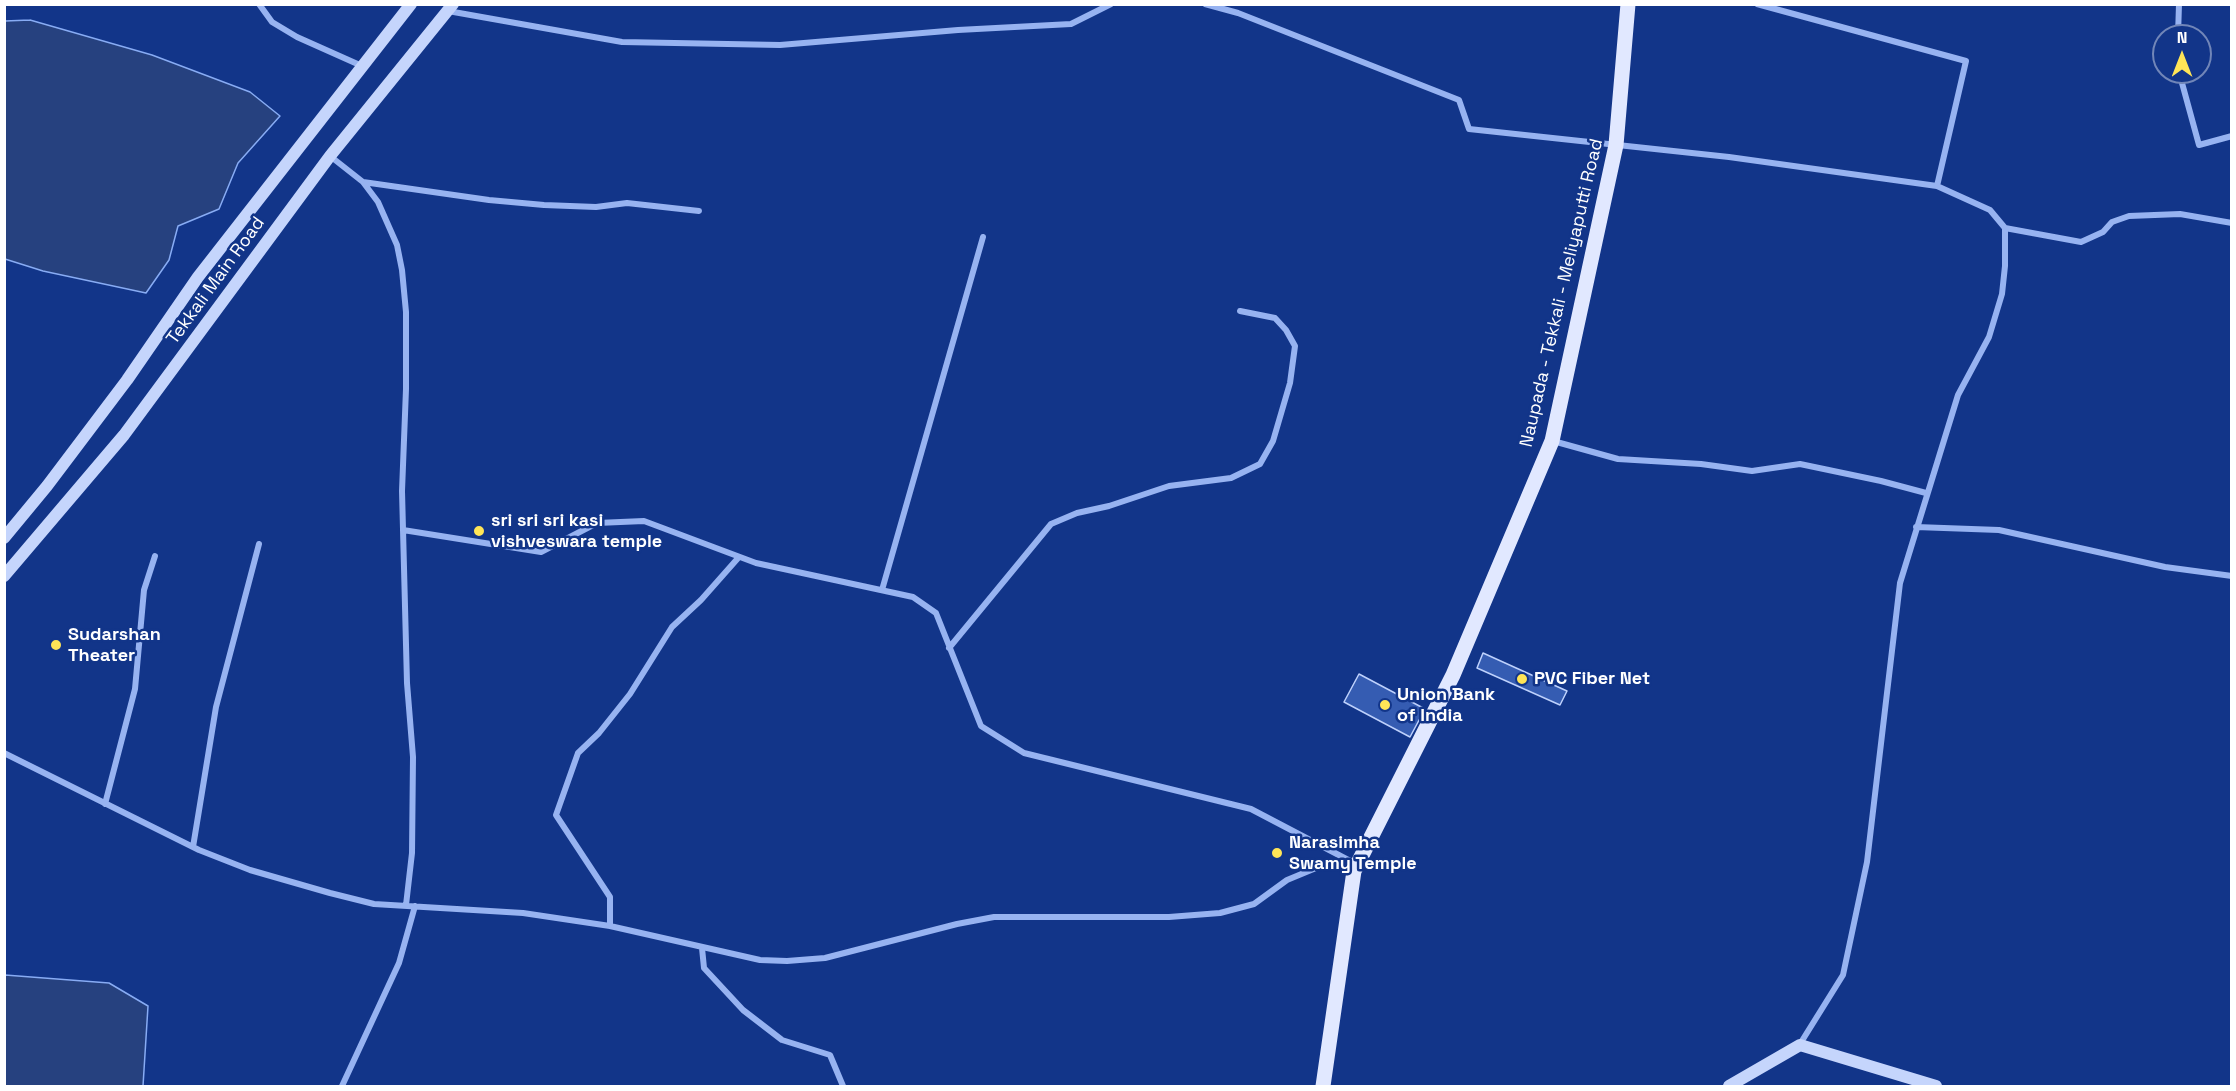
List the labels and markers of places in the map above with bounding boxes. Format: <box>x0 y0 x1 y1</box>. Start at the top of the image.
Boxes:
place label: sri sri sri kasi vishveswara temple <box>491 510 662 552</box>
marker: sri sri sri kasi vishveswara temple <box>472 524 486 538</box>
place label: Sudarshan Theater <box>68 624 161 666</box>
marker: Sudarshan Theater <box>49 638 63 652</box>
place label: PVC Fiber Net <box>1534 668 1650 690</box>
marker: PVC Fiber Net <box>1515 672 1529 686</box>
place label: Union Bank of India <box>1397 684 1495 726</box>
marker: Union Bank of India <box>1378 698 1392 712</box>
place label: Narasimha Swamy Temple <box>1289 832 1417 874</box>
marker: Narasimha Swamy Temple <box>1270 846 1284 860</box>

